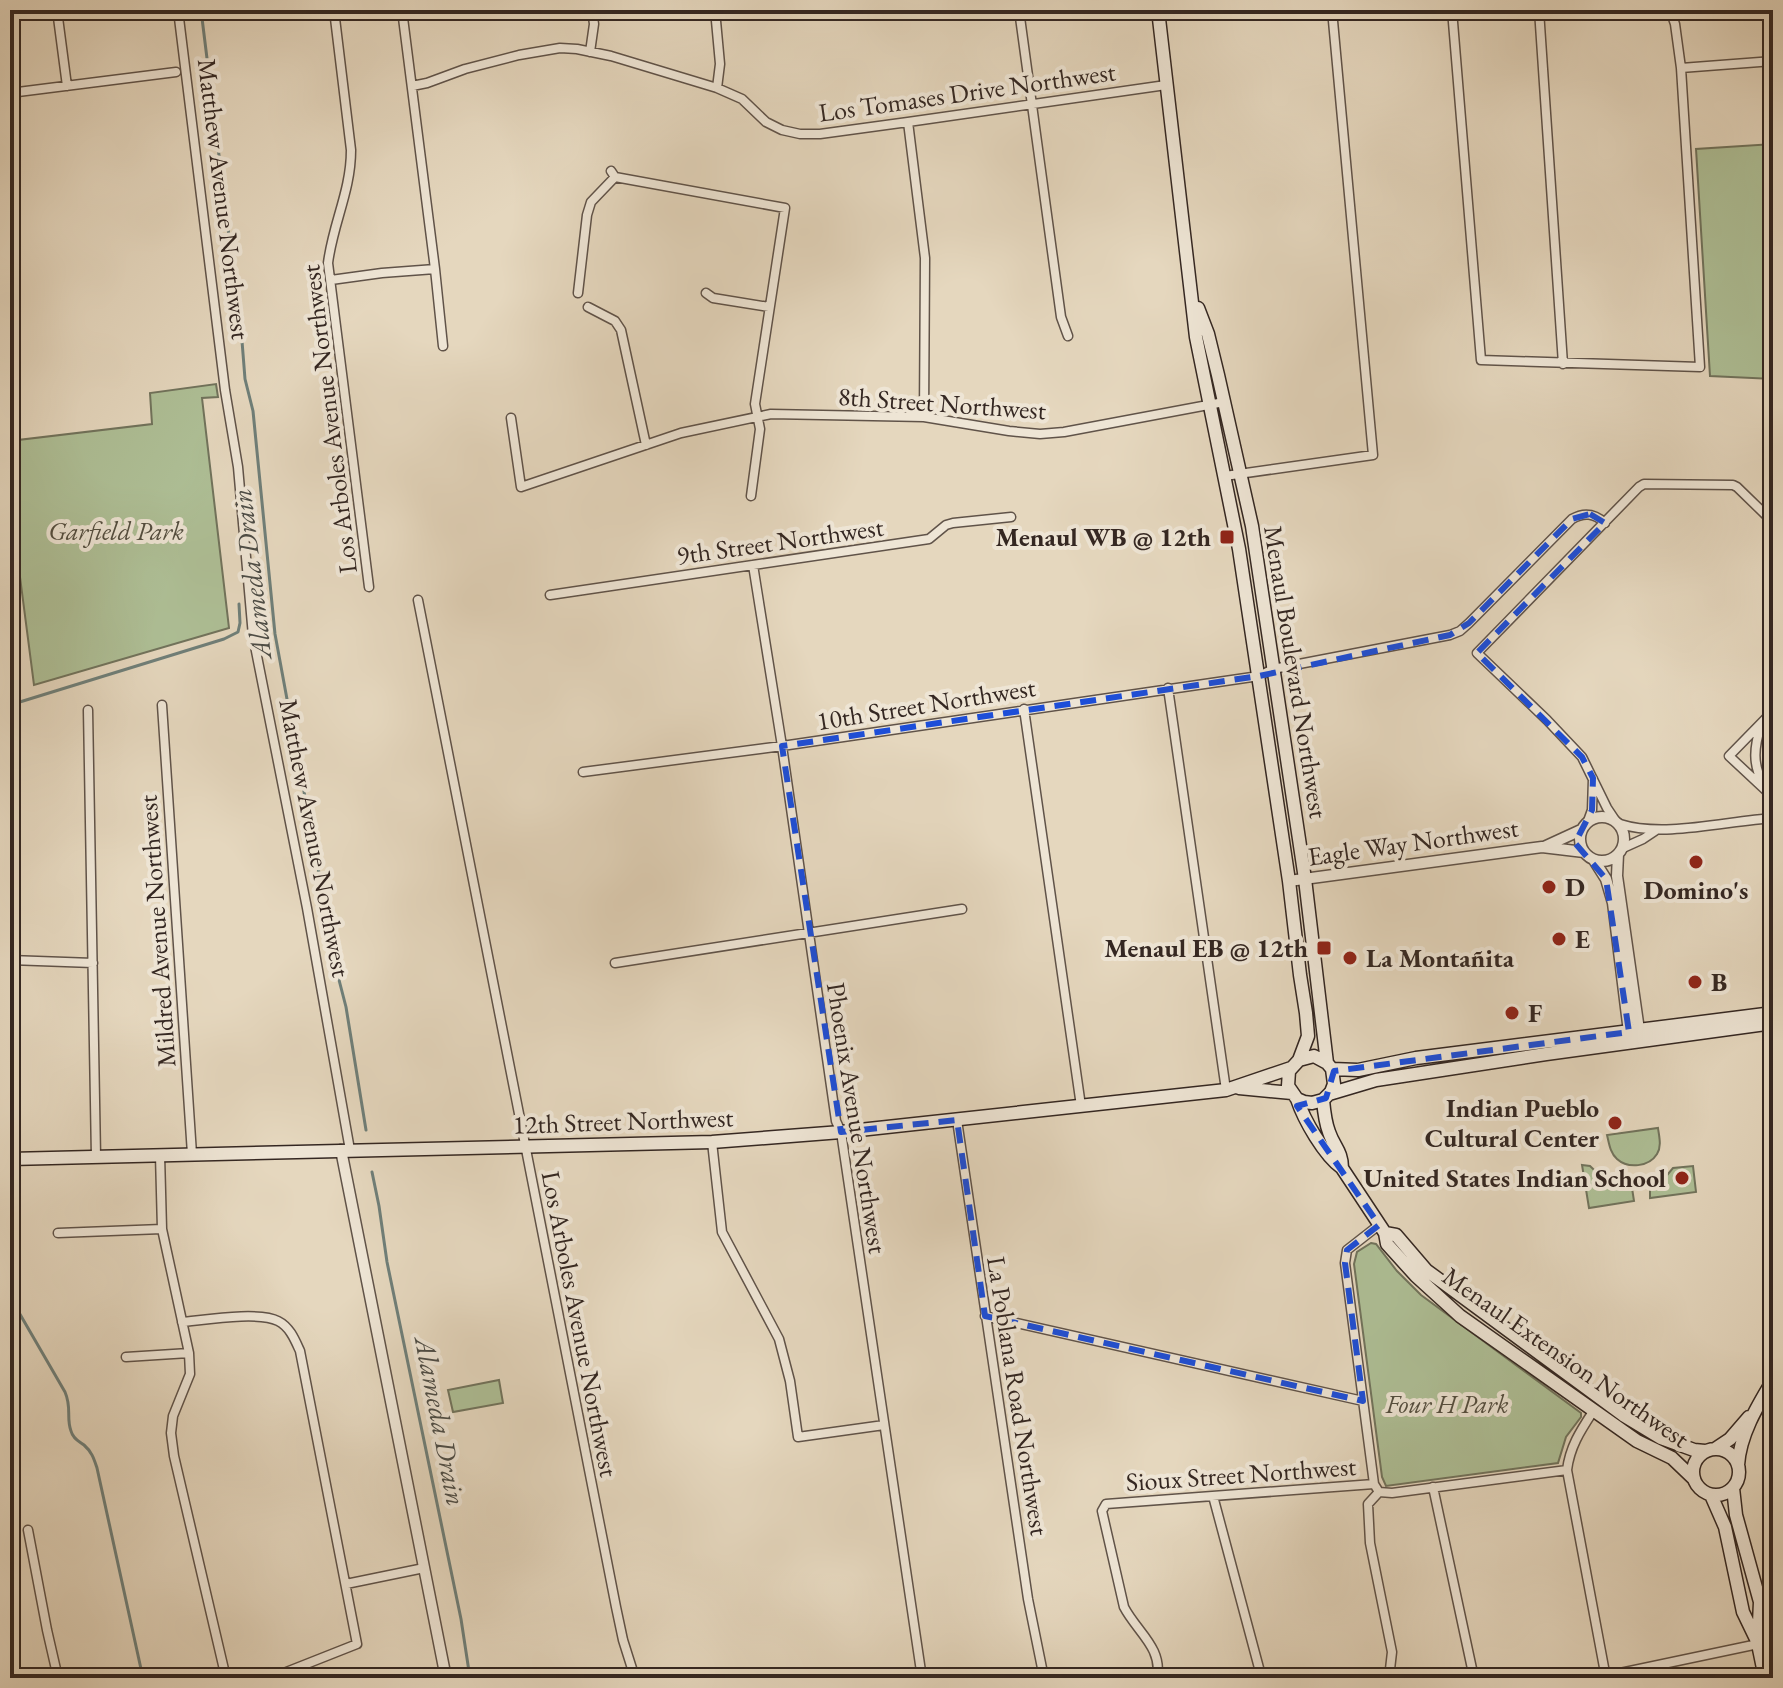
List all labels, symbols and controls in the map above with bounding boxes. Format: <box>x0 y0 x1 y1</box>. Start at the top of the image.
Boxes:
street label: Los Tomases Drive Northwest <box>816 54 1118 130</box>
street label: Matthew Avenue Northwest <box>190 57 258 341</box>
street label: Los Arboles Avenue Northwest <box>293 263 365 575</box>
street label: 8th Street Northwest <box>837 379 1047 427</box>
water label: Alameda Drain <box>223 487 280 663</box>
street label: 9th Street Northwest <box>674 510 886 572</box>
park label: Garfield Park <box>48 514 184 548</box>
place label: Menaul WB @ 12th <box>996 520 1211 554</box>
street label: Menaul Boulevard Northwest <box>1256 523 1336 821</box>
marker: Menaul WB @ 12th <box>1218 528 1236 546</box>
street label: 10th Street Northwest <box>814 670 1038 738</box>
street label: Matthew Avenue Northwest <box>271 696 359 980</box>
street label: Mildred Avenue Northwest <box>131 794 183 1068</box>
street label: Eagle Way Northwest <box>1306 810 1520 874</box>
marker: Domino's <box>1687 853 1705 871</box>
place label: D <box>1565 870 1585 904</box>
place label: Domino's <box>1644 873 1748 907</box>
marker: D <box>1540 878 1558 896</box>
place label: E <box>1575 922 1590 956</box>
marker: E <box>1550 930 1568 948</box>
place label: Menaul EB @ 12th <box>1104 931 1308 965</box>
marker: Menaul EB @ 12th <box>1315 939 1333 957</box>
place label: La Montañita <box>1366 941 1515 975</box>
marker: La Montañita <box>1341 949 1359 967</box>
place label: B <box>1711 965 1727 999</box>
marker: B <box>1686 973 1704 991</box>
street label: Phoenix Avenue Northwest <box>819 980 895 1256</box>
place label: F <box>1528 996 1542 1030</box>
marker: F <box>1503 1004 1521 1022</box>
place label: Indian Pueblo Cultural Center <box>1425 1091 1599 1155</box>
street label: 12th Street Northwest <box>512 1100 734 1142</box>
marker: Indian Pueblo Cultural Center <box>1606 1114 1624 1132</box>
place label: United States Indian School <box>1364 1161 1666 1195</box>
street label: Los Arboles Avenue Northwest <box>534 1168 626 1480</box>
marker: United States Indian School <box>1673 1169 1691 1187</box>
street label: La Poblana Road Northwest <box>979 1254 1057 1538</box>
street label: Menaul Extension Northwest <box>1436 1259 1696 1455</box>
water label: Alameda Drain <box>407 1331 475 1509</box>
park label: Four H Park <box>1384 1387 1509 1421</box>
street label: Sioux Street Northwest <box>1125 1449 1357 1499</box>

